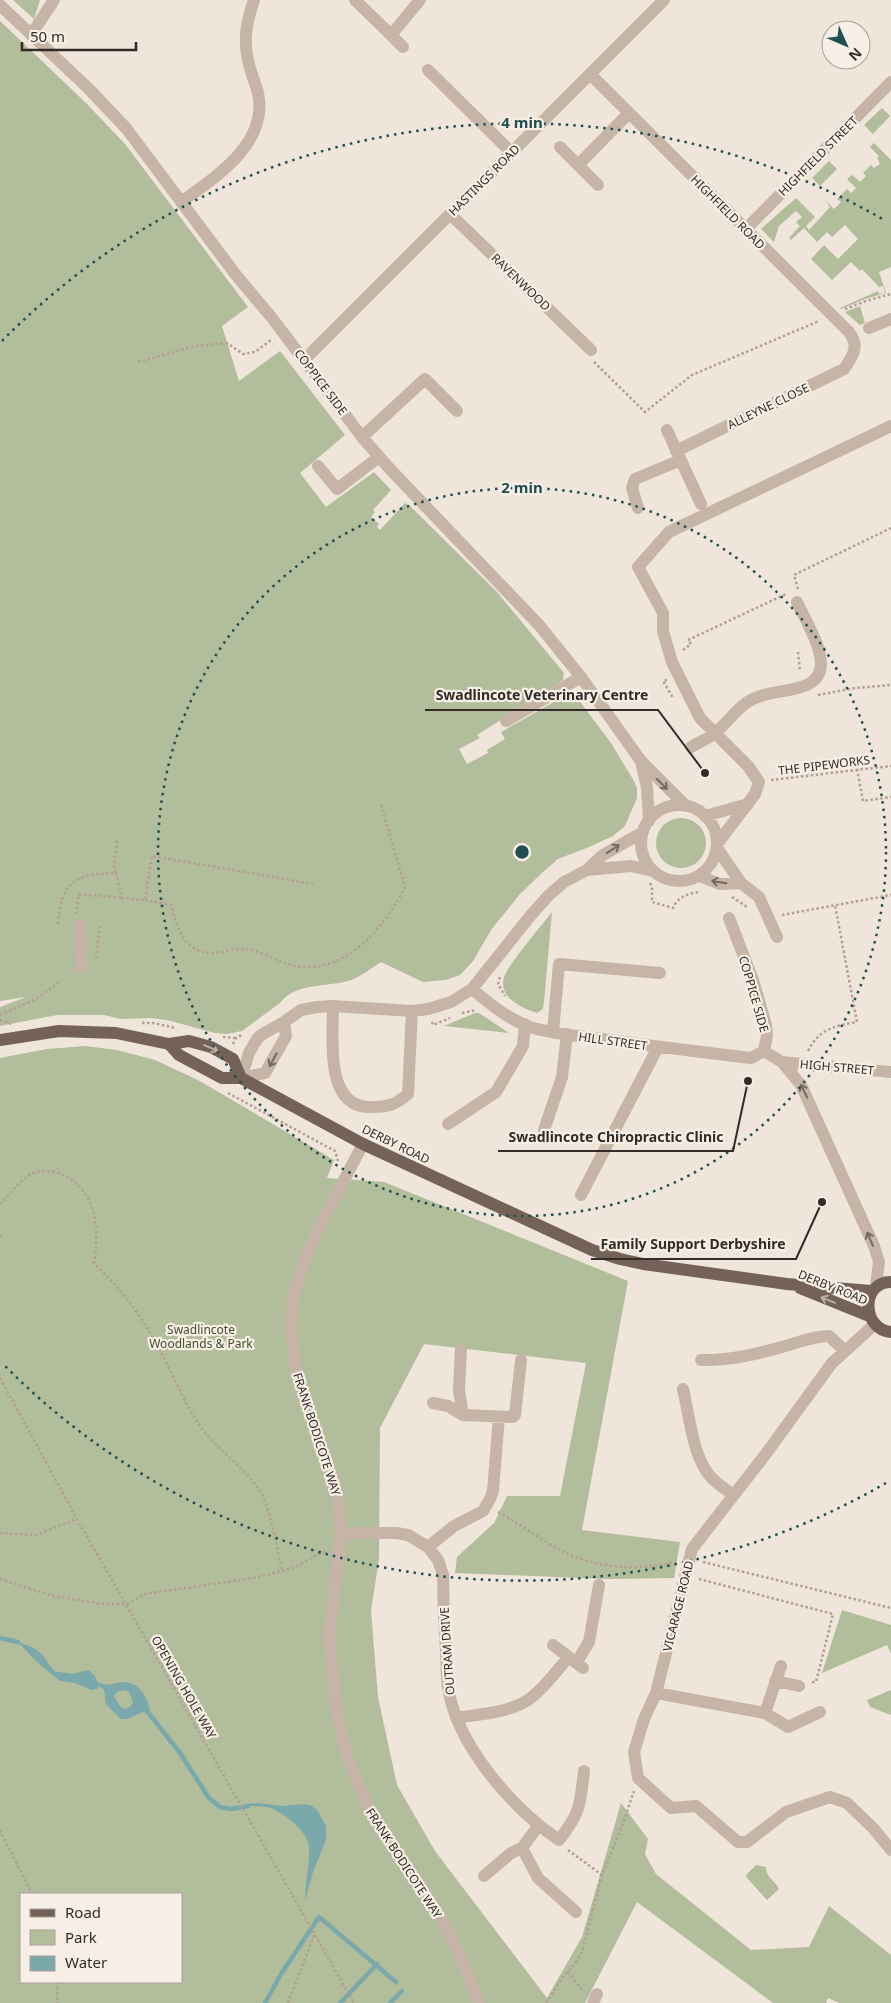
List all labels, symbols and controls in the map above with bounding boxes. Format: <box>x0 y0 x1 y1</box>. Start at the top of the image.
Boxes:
scale bar <box>22 20 136 52</box>
north arrow <box>821 20 871 70</box>
text: 50 m <box>30 26 65 46</box>
text: N <box>845 44 866 65</box>
text: 4 min <box>501 112 543 132</box>
street label: HIGHFIELD STREET <box>774 112 862 200</box>
street label: HASTINGS ROAD <box>445 140 524 219</box>
street label: HIGHFIELD ROAD <box>687 171 769 253</box>
street label: RAVENWOOD <box>488 249 554 315</box>
street label: COPPICE SIDE <box>291 345 351 419</box>
street label: ALLEYNE CLOSE <box>724 379 812 433</box>
text: 2 min <box>501 477 543 497</box>
callout: Swadlincote Veterinary Centre <box>425 681 658 710</box>
text: Swadlincote Veterinary Centre <box>436 685 648 704</box>
street label: THE PIPEWORKS <box>777 751 871 779</box>
one-way arrow <box>656 778 669 790</box>
centre of rings <box>513 843 531 861</box>
one-way arrow <box>606 843 620 853</box>
one-way arrow <box>712 877 728 887</box>
street label: COPPICE SIDE <box>735 954 773 1034</box>
street label: HILL STREET <box>577 1028 649 1054</box>
one-way arrow <box>203 1044 218 1054</box>
one-way arrow <box>268 1052 278 1066</box>
street label: HIGH STREET <box>799 1055 875 1079</box>
one-way arrow <box>798 1084 808 1099</box>
street label: DERBY ROAD <box>359 1120 433 1168</box>
callout: Swadlincote Chiropractic Clinic <box>498 1122 733 1151</box>
text: Swadlincote Chiropractic Clinic <box>509 1127 723 1146</box>
callout: Family Support Derbyshire <box>591 1230 796 1259</box>
one-way arrow <box>865 1232 875 1247</box>
text: Family Support Derbyshire <box>600 1234 786 1253</box>
street label: DERBY ROAD <box>796 1265 871 1309</box>
one-way arrow <box>821 1295 836 1304</box>
park label: Swadlincote Woodlands & Park <box>149 1321 253 1352</box>
street label: FRANK BODICOTE WAY <box>289 1370 345 1498</box>
street label: VICARAGE ROAD <box>659 1559 698 1653</box>
street label: OUTRAM DRIVE <box>435 1606 459 1696</box>
street label: OPENING HOLE WAY <box>148 1632 221 1742</box>
street label: FRANK BODICOTE WAY <box>362 1805 446 1922</box>
legend <box>20 1893 182 1983</box>
text: Road <box>65 1902 101 1922</box>
text: Park <box>65 1927 97 1947</box>
text: Water <box>65 1952 107 1972</box>

